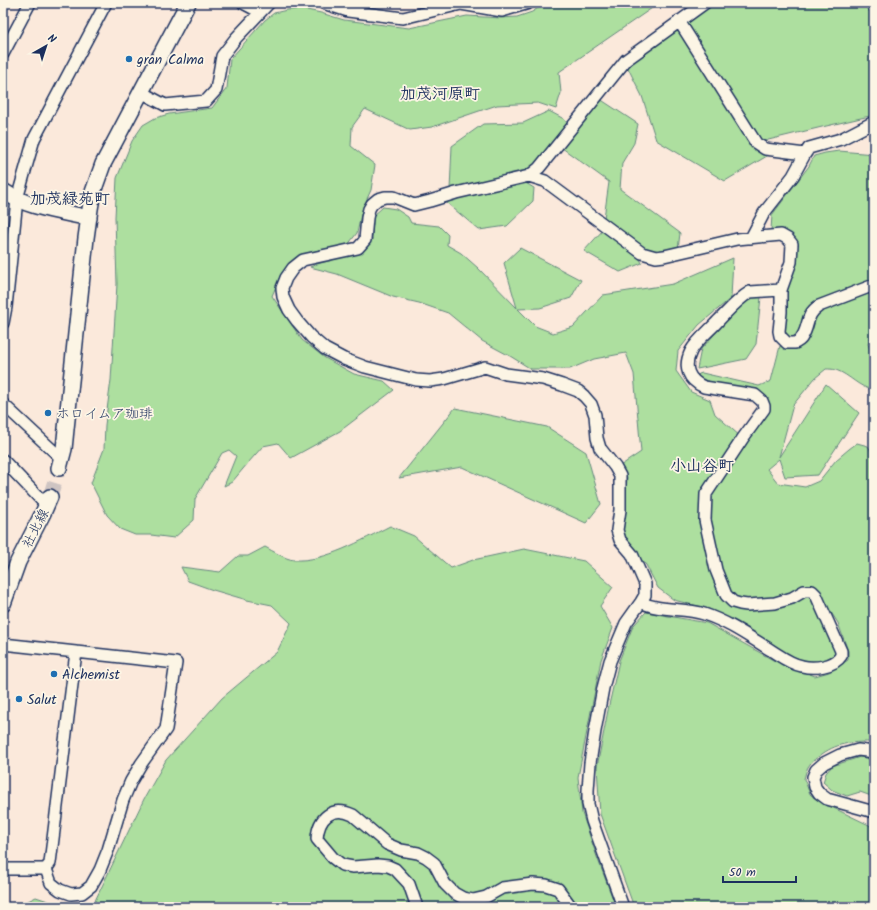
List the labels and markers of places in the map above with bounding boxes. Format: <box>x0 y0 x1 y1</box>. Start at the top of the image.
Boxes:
place label: gran Calma <box>136 49 204 71</box>
marker: gran Calma <box>124 54 134 64</box>
place label: ホロイムア珈琲 <box>56 403 153 425</box>
marker: ホロイムア珈琲 <box>43 408 53 418</box>
place label: Alchemist <box>62 664 120 686</box>
marker: Alchemist <box>49 669 59 679</box>
place label: Salut <box>27 689 57 711</box>
marker: Salut <box>14 694 24 704</box>

